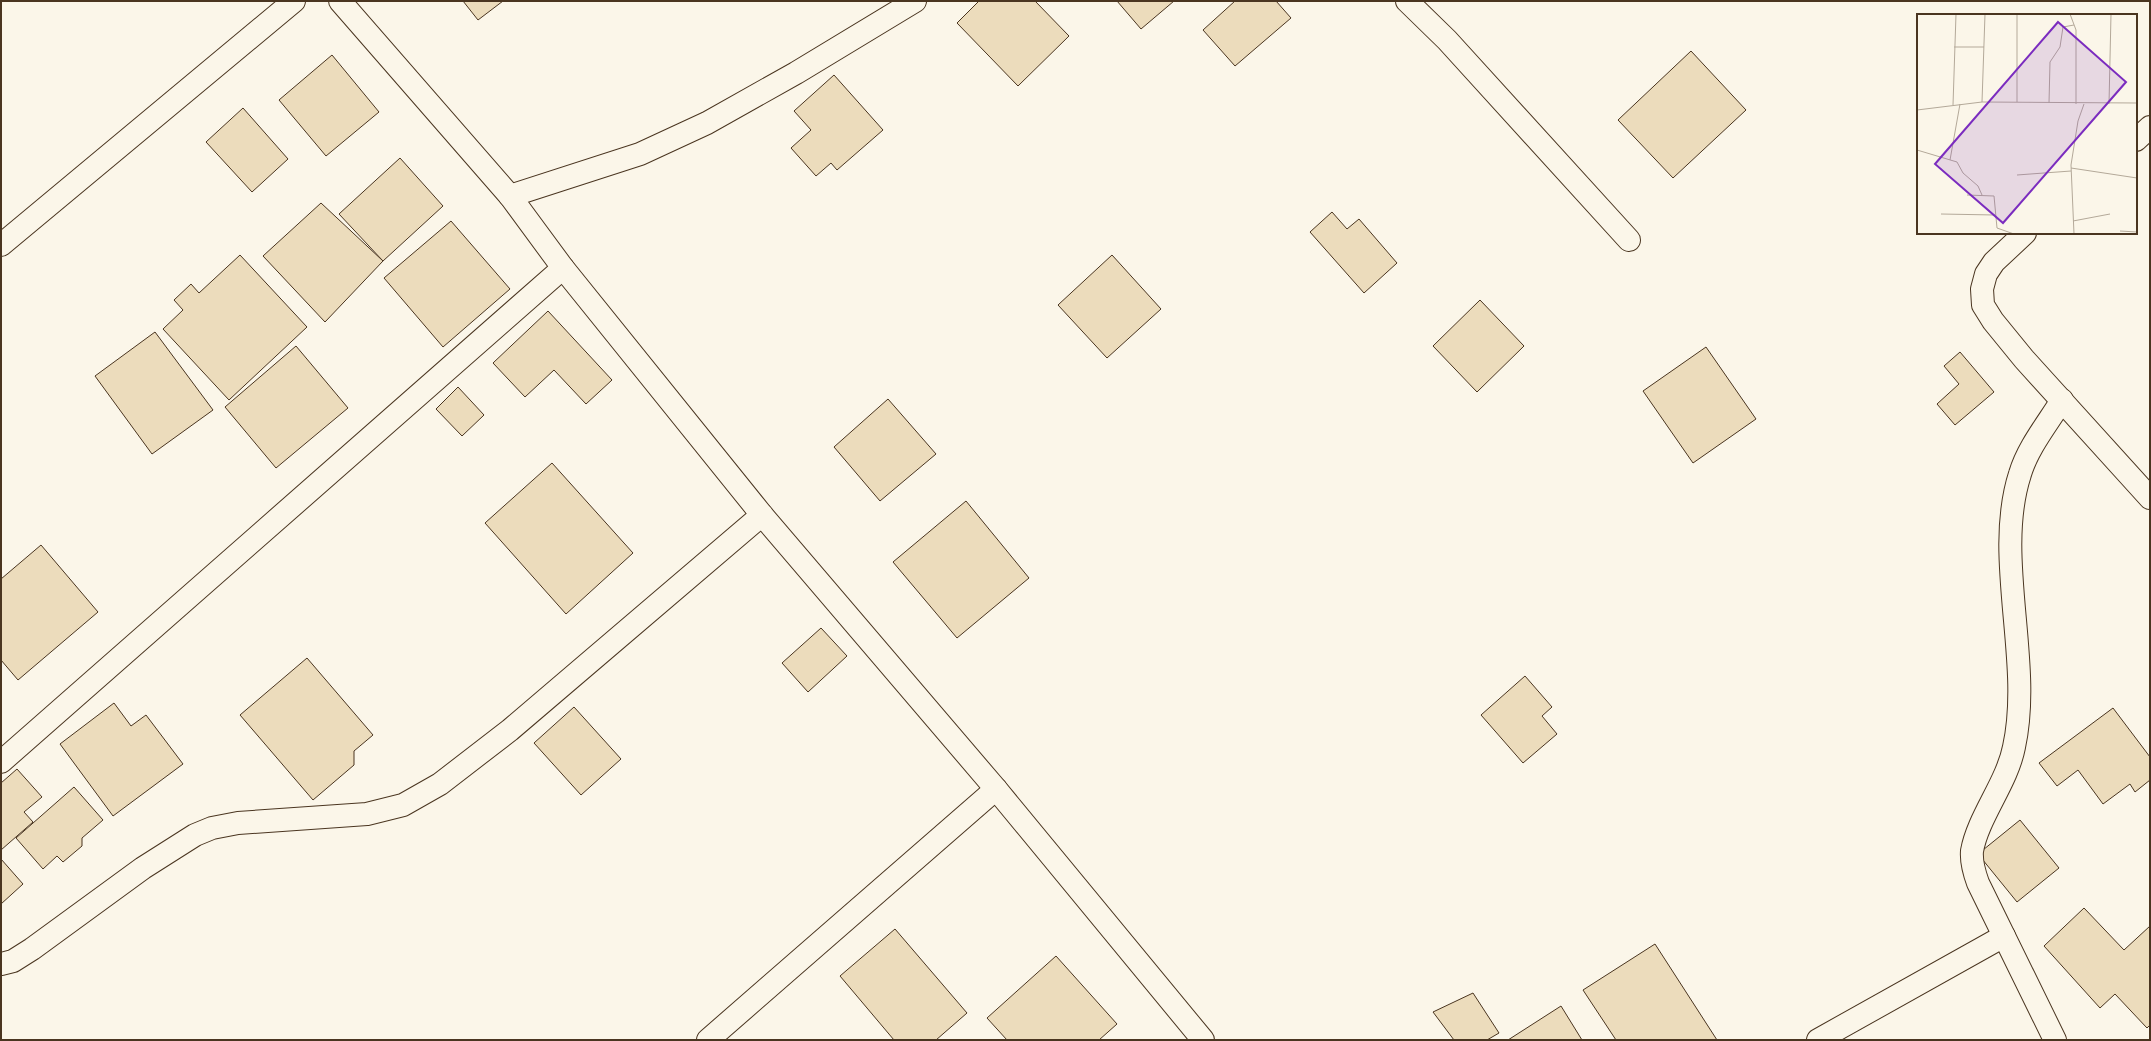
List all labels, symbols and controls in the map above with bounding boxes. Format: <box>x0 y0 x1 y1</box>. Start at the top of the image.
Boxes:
inset map <box>1917 14 2137 234</box>

